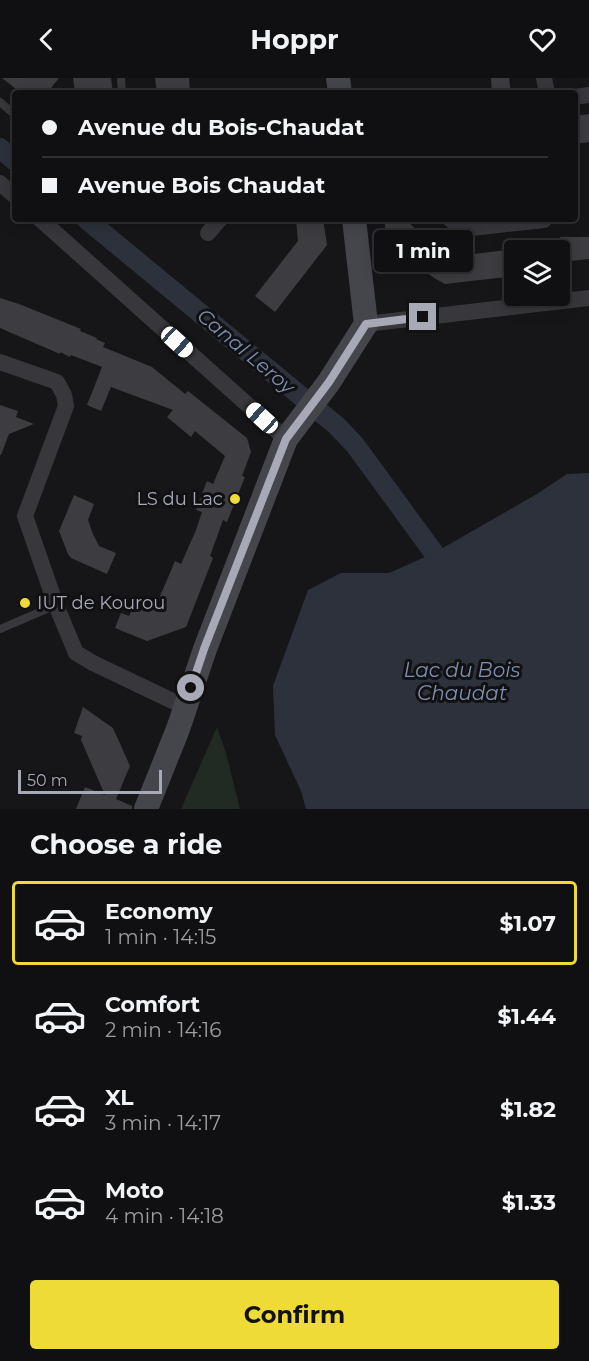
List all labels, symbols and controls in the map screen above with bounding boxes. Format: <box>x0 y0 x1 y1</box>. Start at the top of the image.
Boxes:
icon: back <box>30 23 63 56</box>
text: Hoppr <box>250 23 339 56</box>
icon: heart <box>526 23 559 56</box>
text: Avenue du Bois-Chaudat <box>78 114 364 141</box>
text: Avenue Bois Chaudat <box>78 172 325 199</box>
callout: 1 min <box>374 230 472 272</box>
text: 1 min <box>396 239 451 263</box>
map controls <box>504 240 570 306</box>
button: layers <box>504 240 570 306</box>
water label: Canal Leroy <box>192 303 300 399</box>
route end <box>409 303 436 330</box>
car <box>158 323 196 361</box>
car <box>243 399 281 437</box>
place label: LS du Lac <box>136 488 223 510</box>
marker: LS du Lac <box>228 492 242 506</box>
place label: IUT de Kourou <box>37 592 165 614</box>
marker: IUT de Kourou <box>18 596 32 610</box>
water label: Lac du Bois Chaudat <box>404 658 521 705</box>
route start <box>177 674 204 701</box>
scale bar <box>18 767 162 794</box>
text: 50 m <box>27 771 68 790</box>
text: Choose a ride <box>30 828 222 861</box>
icon: car <box>33 896 87 950</box>
text: Economy <box>105 898 213 925</box>
text: $1.07 <box>500 910 556 937</box>
text: 1 min · 14:15 <box>105 925 216 949</box>
icon: car <box>33 989 87 1043</box>
text: Comfort <box>105 991 200 1018</box>
text: $1.44 <box>497 1003 556 1030</box>
text: 2 min · 14:16 <box>105 1018 221 1042</box>
icon: car <box>33 1082 87 1136</box>
text: XL <box>105 1084 134 1111</box>
text: $1.82 <box>500 1096 556 1123</box>
text: 3 min · 14:17 <box>105 1111 221 1135</box>
icon: car <box>33 1175 87 1229</box>
text: Moto <box>105 1177 164 1204</box>
text: $1.33 <box>502 1189 556 1216</box>
text: 4 min · 14:18 <box>105 1204 224 1228</box>
button: Confirm <box>30 1280 559 1349</box>

